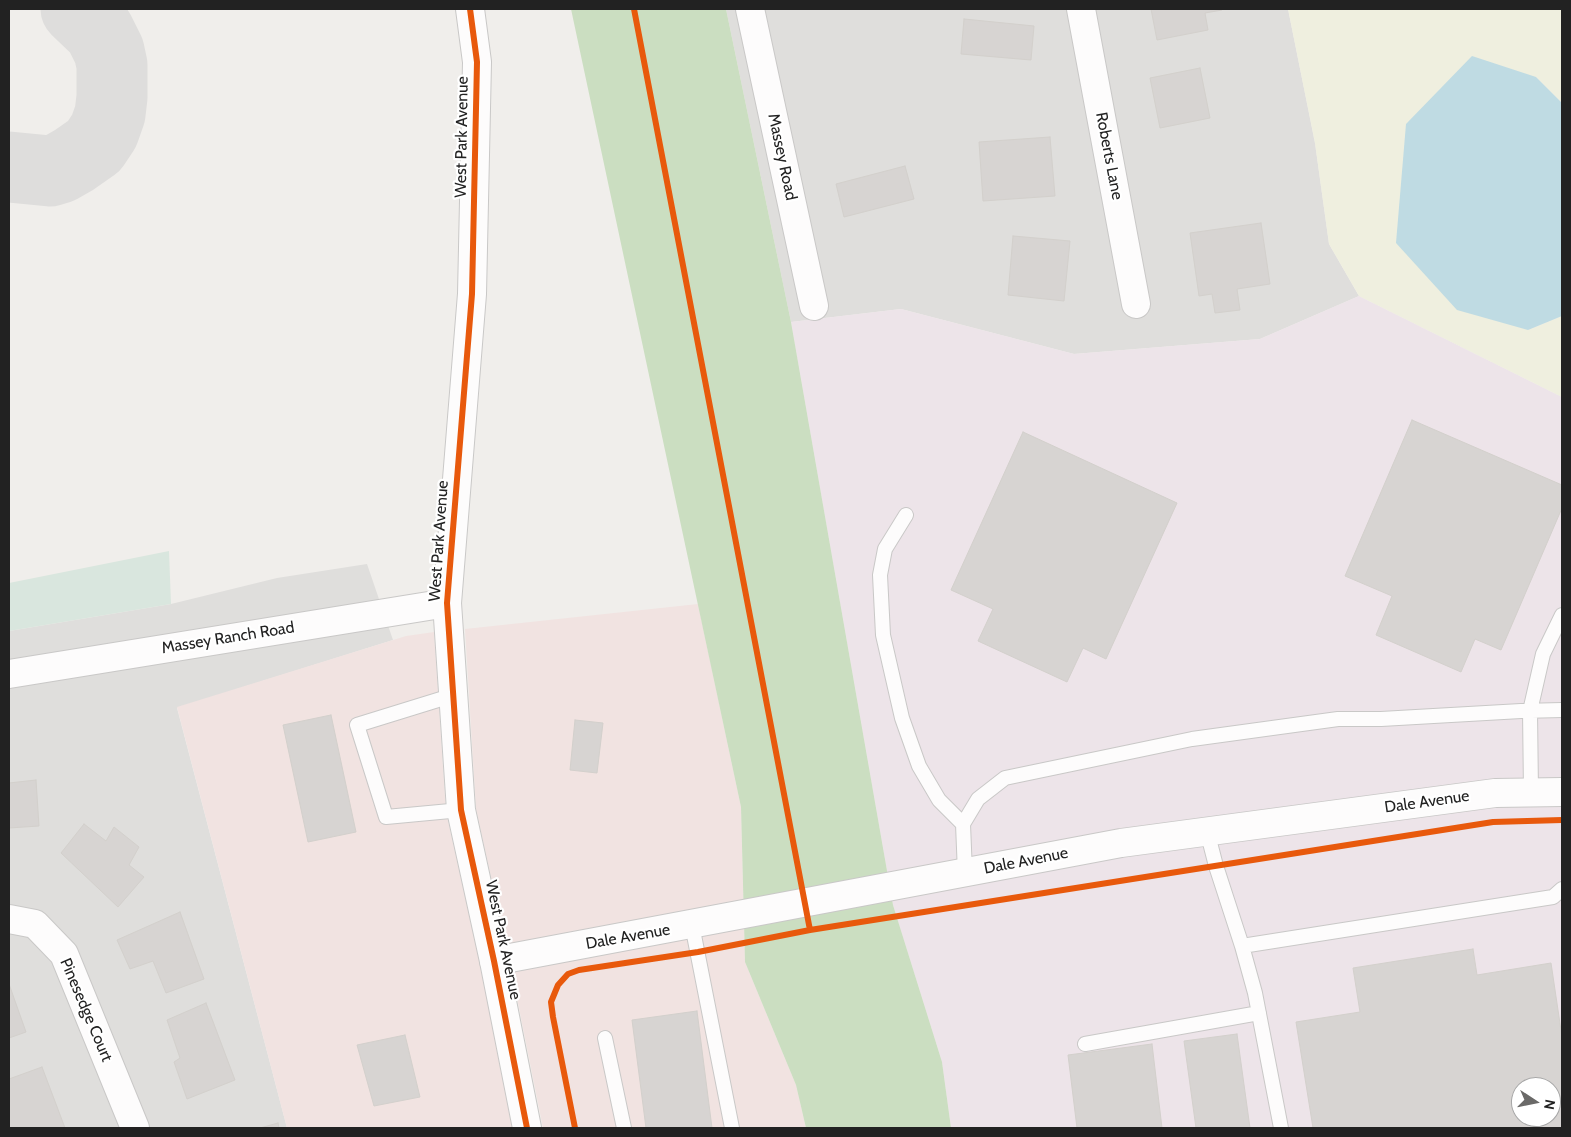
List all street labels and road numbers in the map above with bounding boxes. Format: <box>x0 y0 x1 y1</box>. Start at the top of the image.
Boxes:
street label: West Park Avenue <box>451 76 473 198</box>
street label: Roberts Lane <box>1091 111 1127 201</box>
street label: Massey Road <box>763 112 801 202</box>
street label: West Park Avenue <box>425 480 453 602</box>
street label: Massey Ranch Road <box>160 618 296 658</box>
street label: Dale Avenue <box>1383 787 1471 817</box>
street label: Dale Avenue <box>982 843 1070 879</box>
street label: West Park Avenue <box>481 879 525 1001</box>
street label: Dale Avenue <box>584 920 672 954</box>
street label: Pinesedge Court <box>56 955 116 1065</box>

